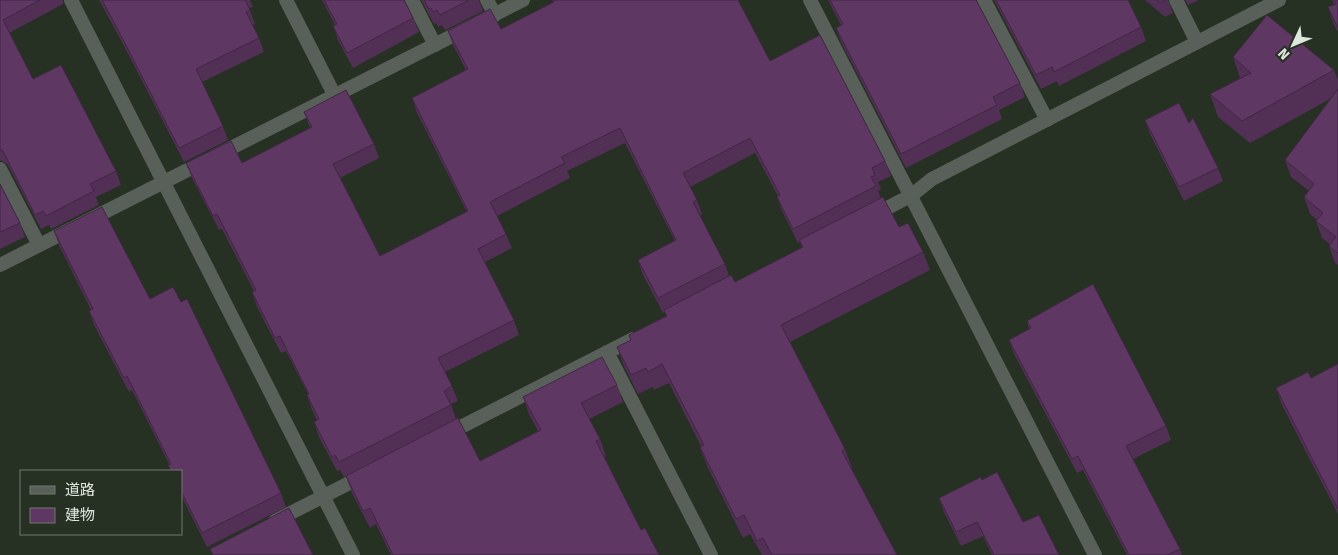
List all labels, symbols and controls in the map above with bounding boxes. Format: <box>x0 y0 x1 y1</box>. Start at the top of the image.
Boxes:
north arrow <box>1268 20 1318 70</box>
text: N <box>1275 44 1293 63</box>
legend <box>20 470 182 535</box>
text: 道路 <box>65 481 95 499</box>
text: 建物 <box>65 506 95 524</box>

